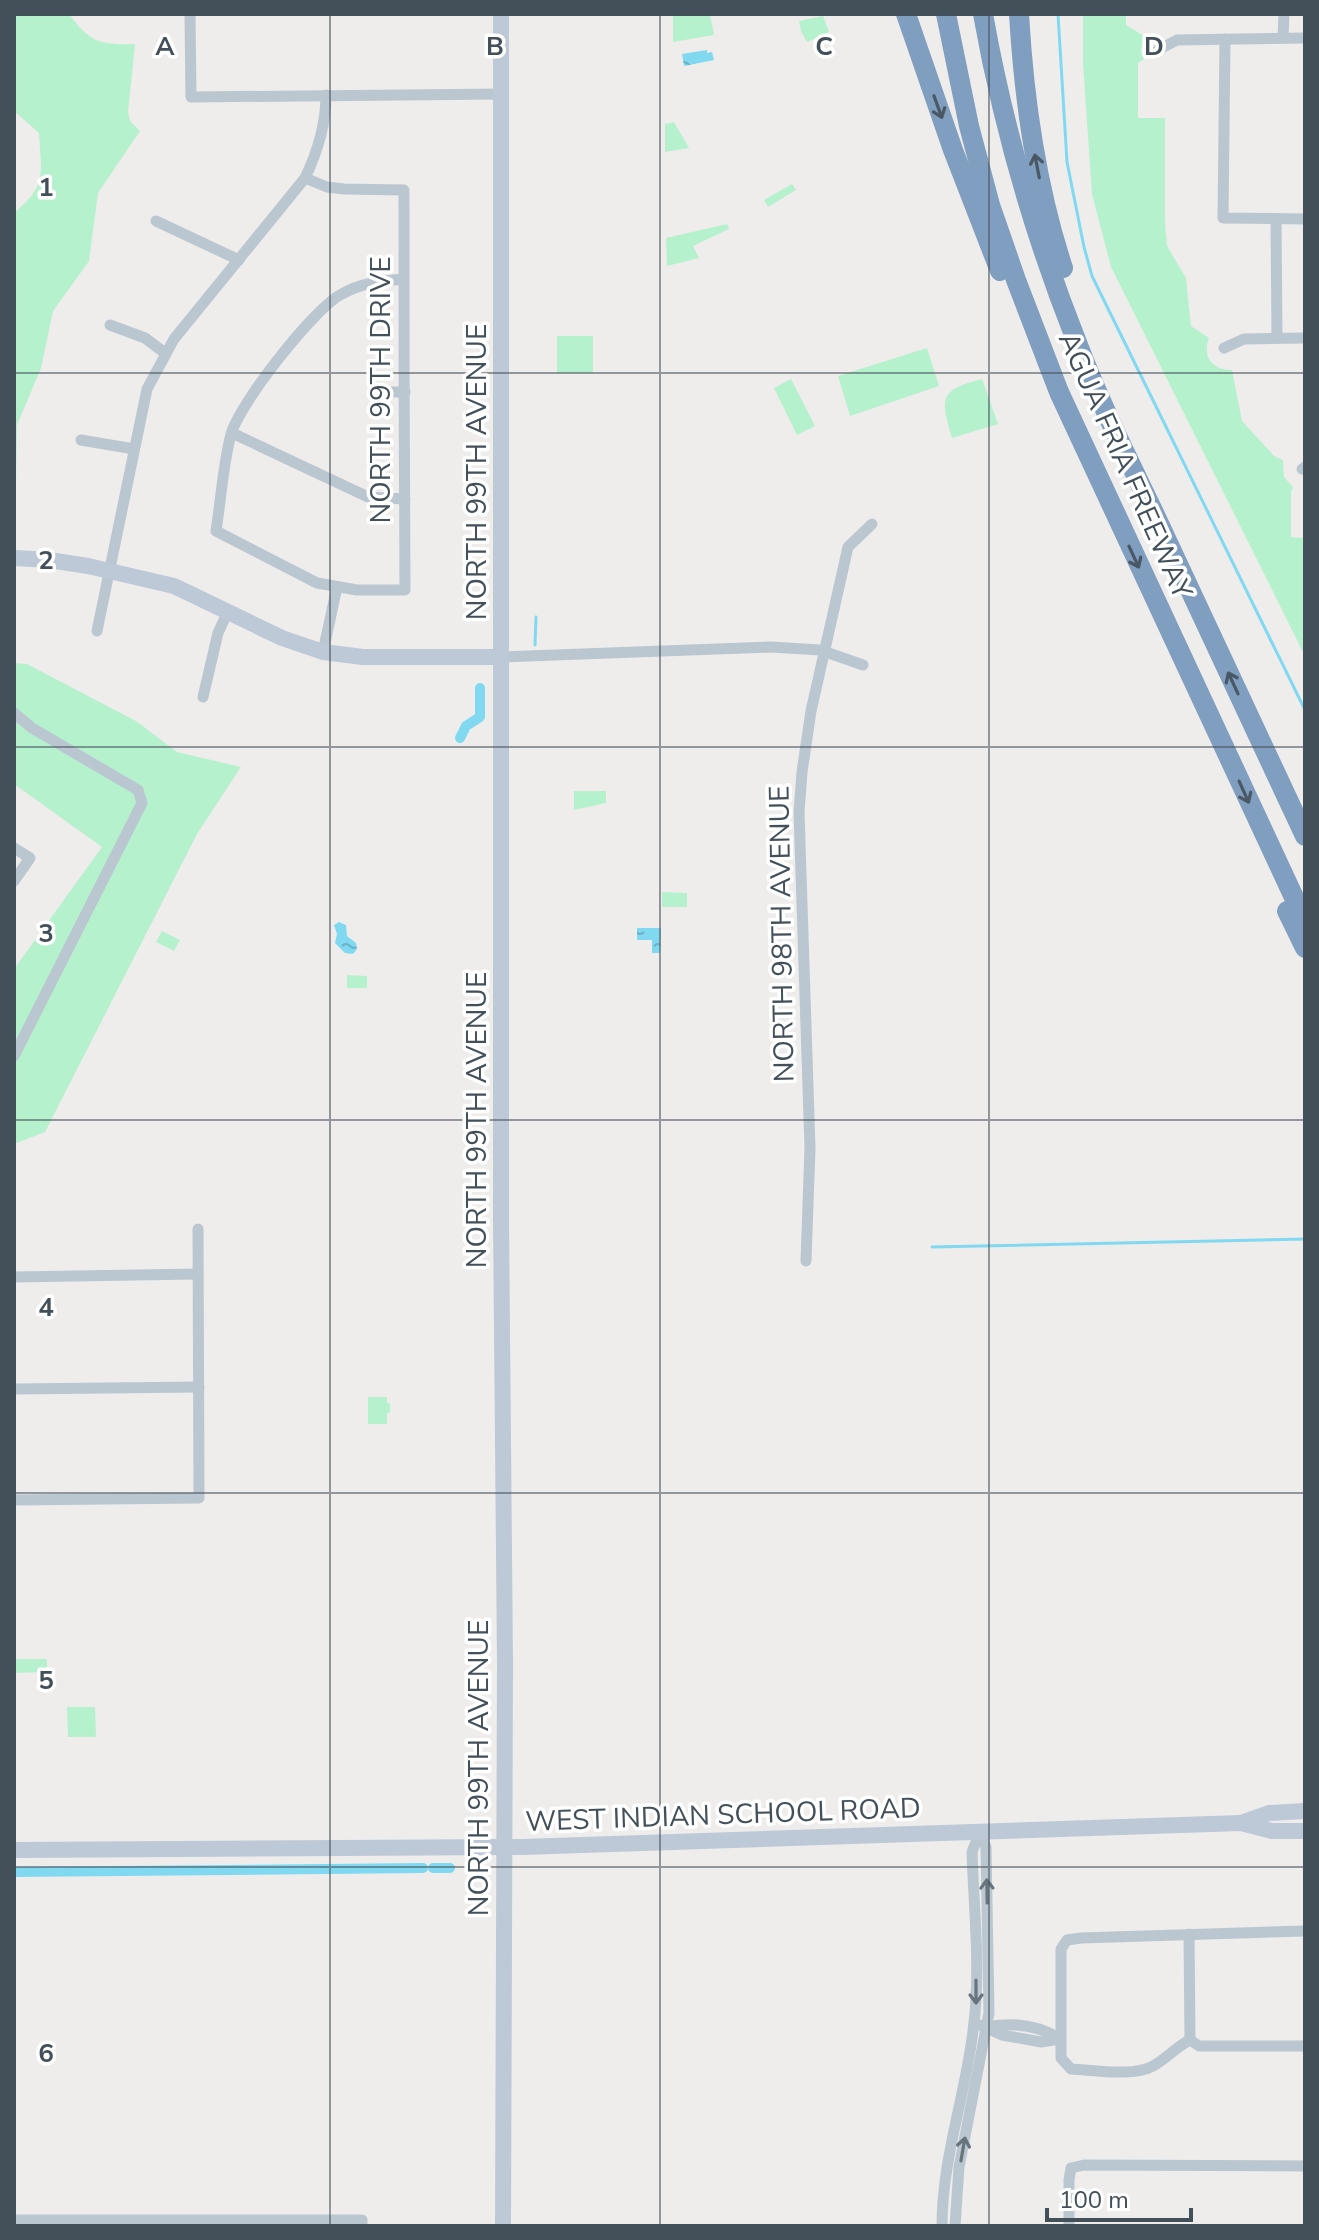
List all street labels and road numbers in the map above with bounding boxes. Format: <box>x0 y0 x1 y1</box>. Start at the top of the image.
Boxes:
street label: NORTH 99TH DRIVE <box>362 257 400 523</box>
street label: NORTH 99TH AVENUE <box>458 324 496 620</box>
street label: AGUA FRIA FREEWAY <box>1049 326 1202 606</box>
street label: NORTH 98TH AVENUE <box>760 785 804 1083</box>
street label: NORTH 99TH AVENUE <box>458 972 496 1268</box>
street label: NORTH 99TH AVENUE <box>460 1620 498 1916</box>
street label: WEST INDIAN SCHOOL ROAD <box>525 1789 921 1841</box>

